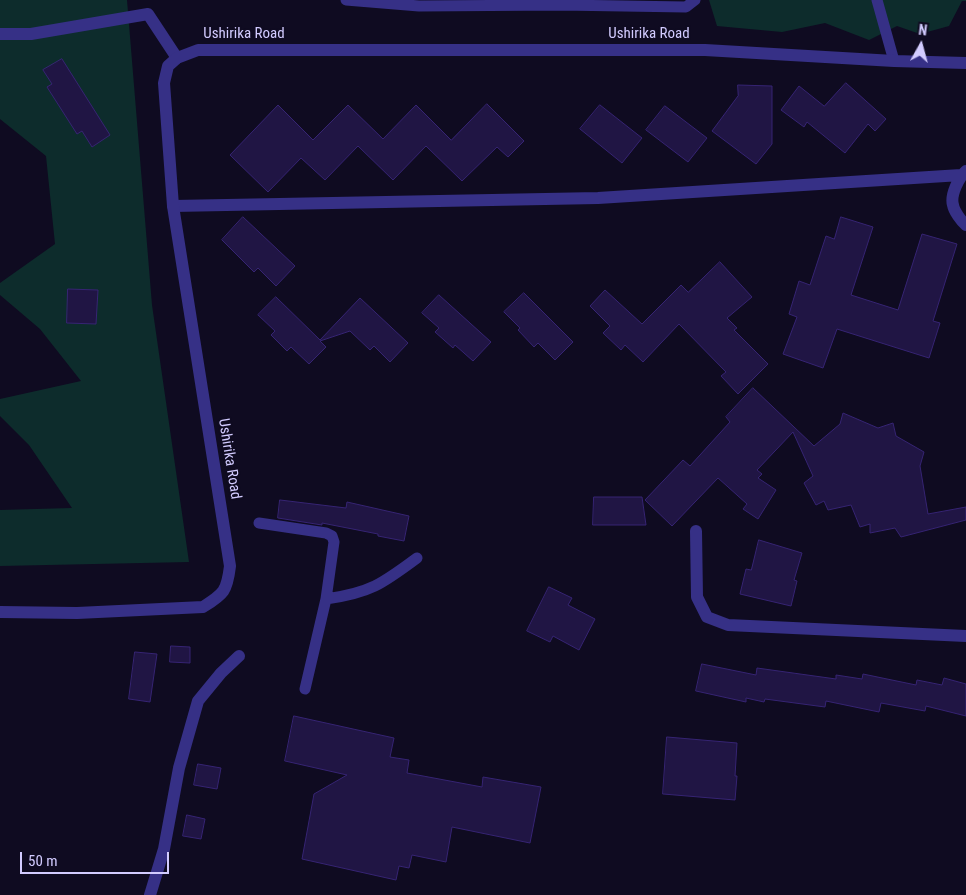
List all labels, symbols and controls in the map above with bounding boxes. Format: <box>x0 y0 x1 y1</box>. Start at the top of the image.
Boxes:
north arrow <box>896 20 946 70</box>
text: N <box>918 22 928 39</box>
street label: Ushirika Road <box>203 25 285 43</box>
street label: Ushirika Road <box>608 25 690 43</box>
street label: Ushirika Road <box>214 417 244 501</box>
scale bar <box>22 842 171 874</box>
text: 50 m <box>28 852 58 870</box>

